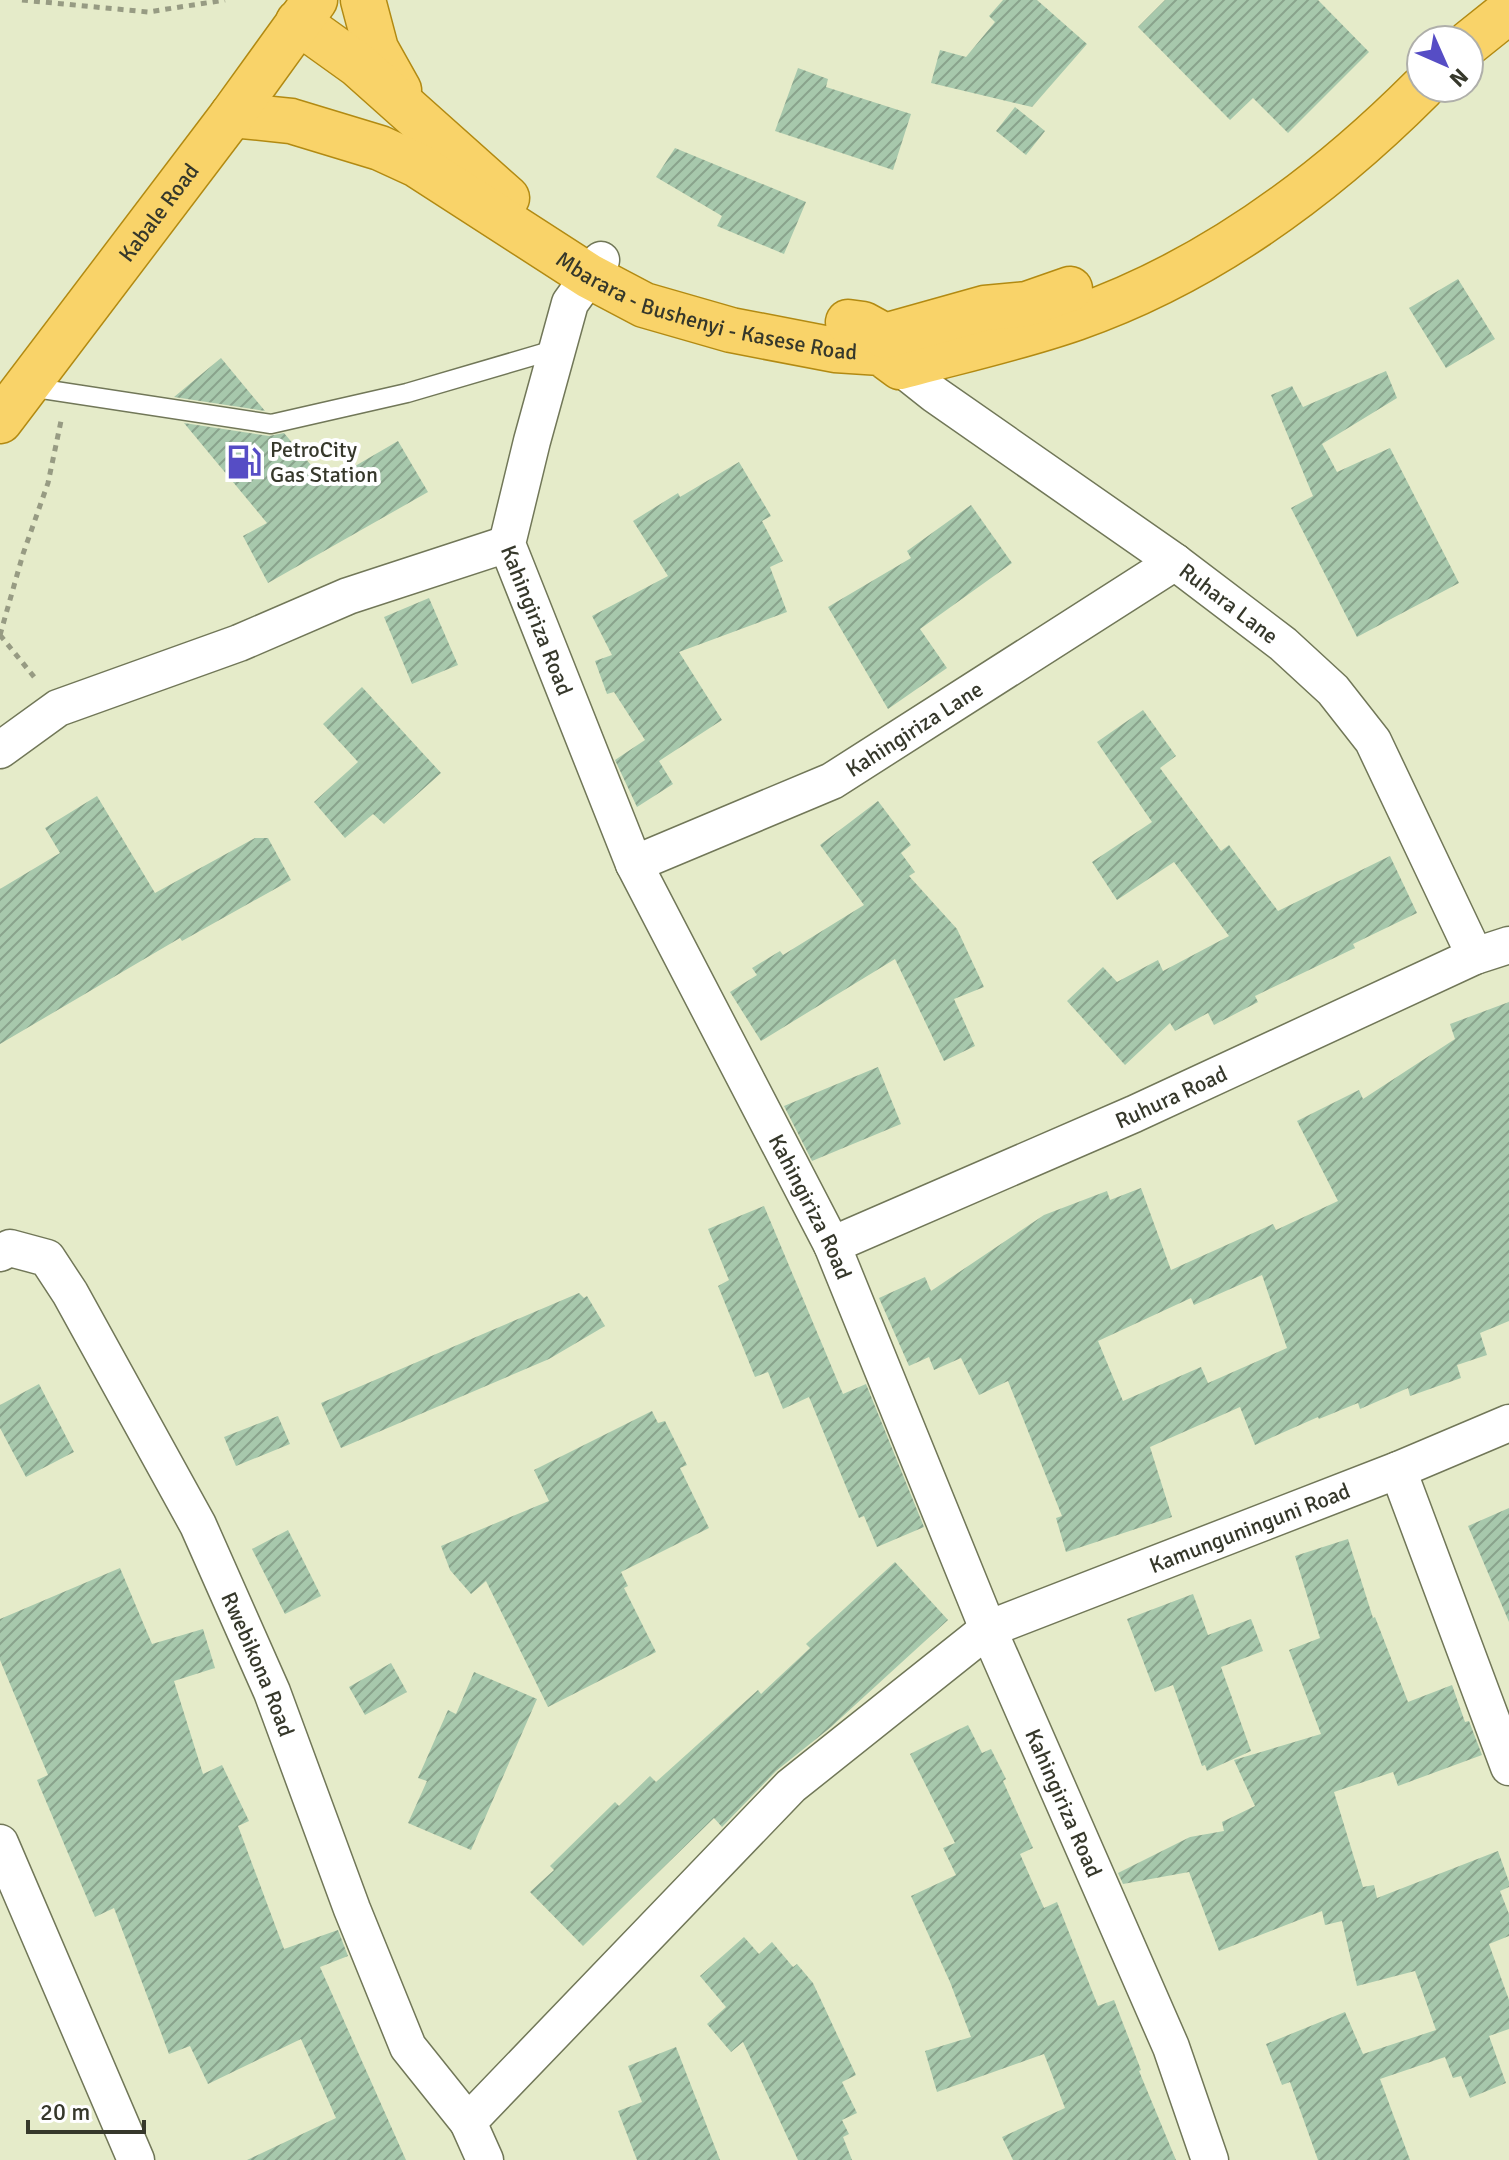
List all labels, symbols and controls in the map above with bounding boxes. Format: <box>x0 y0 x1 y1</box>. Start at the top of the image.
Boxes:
north arrow <box>1405 24 1485 104</box>
text: N <box>1444 63 1474 93</box>
street label: Kabale Road <box>113 158 205 267</box>
street label: Mbarara - Bushenyi - Kasese Road <box>551 245 858 365</box>
place label: PetroCity Gas Station <box>270 436 378 488</box>
fuel station icon: PetroCity Gas Station <box>225 443 263 481</box>
street label: Kahingiriza Road <box>495 541 579 699</box>
street label: Ruhara Lane <box>1174 557 1284 650</box>
street label: Kahingiriza Lane <box>841 675 988 783</box>
street label: Ruhura Road <box>1111 1060 1231 1134</box>
street label: Kahingiriza Road <box>763 1130 858 1283</box>
street label: Kamunguninguni Road <box>1145 1477 1354 1579</box>
street label: Rwebikona Road <box>215 1588 300 1740</box>
street label: Kahingiriza Road <box>1019 1725 1108 1881</box>
scale bar <box>28 2084 144 2134</box>
text: 20 m <box>40 2097 90 2127</box>

